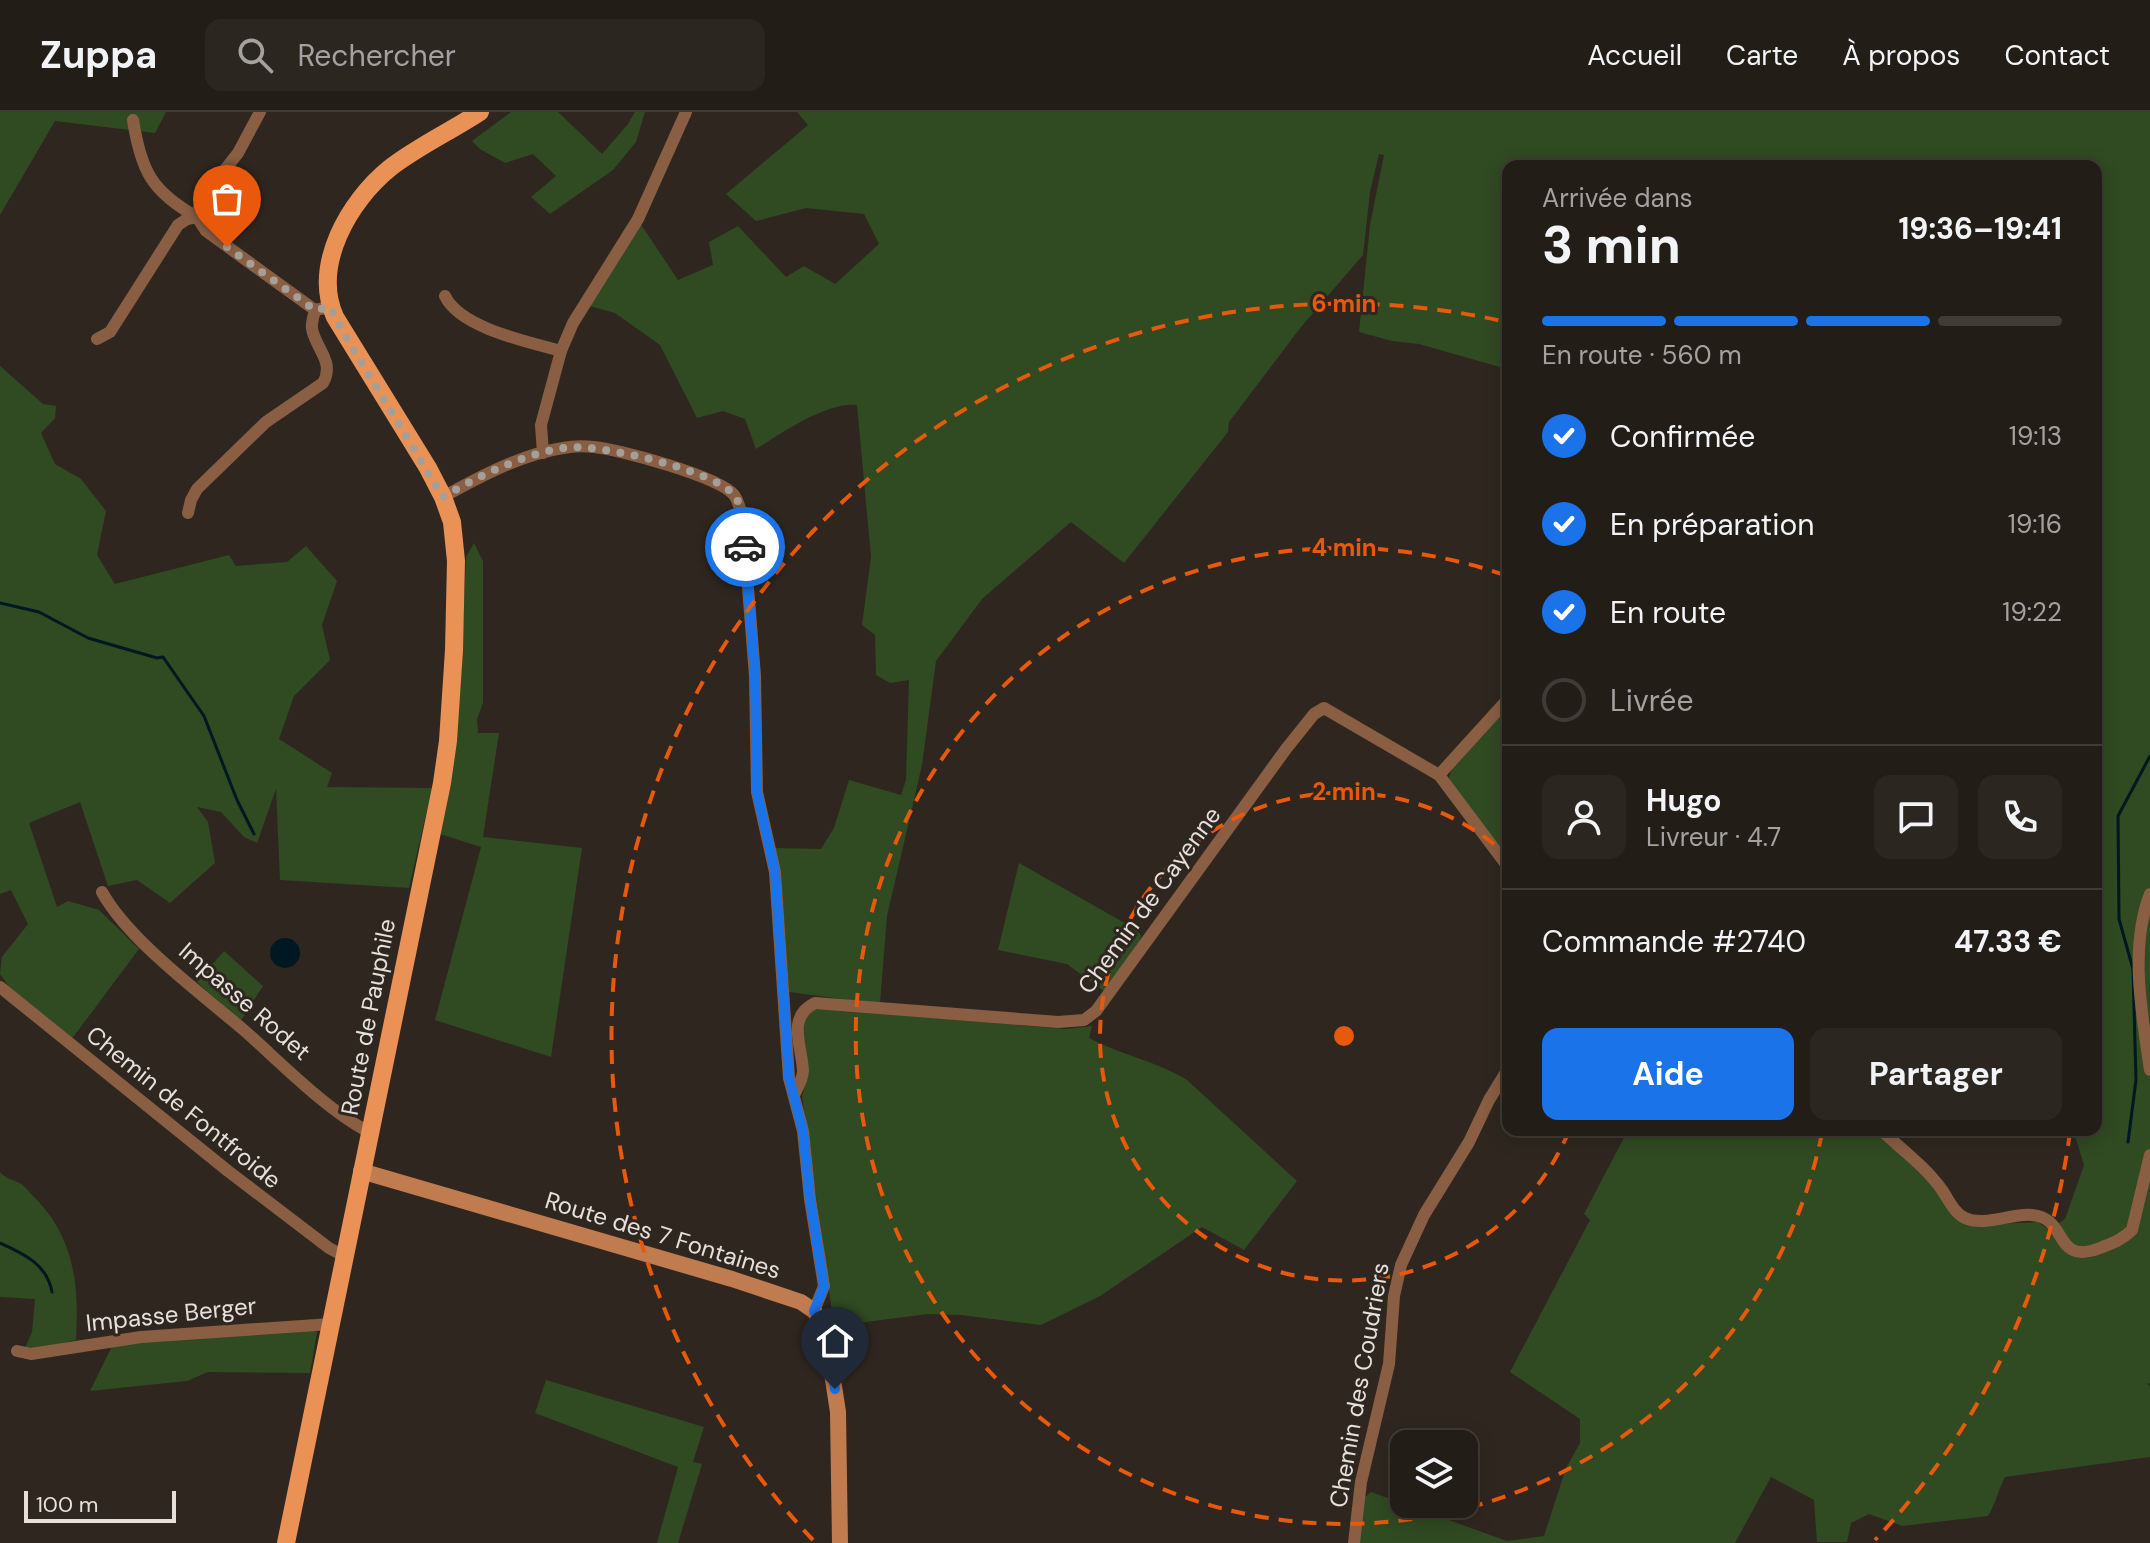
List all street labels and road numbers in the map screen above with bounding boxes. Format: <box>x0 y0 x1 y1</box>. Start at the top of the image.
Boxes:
street label: Chemin de Cayenne <box>1071 800 1227 1000</box>
street label: Route de Pauphile <box>334 916 402 1118</box>
street label: Impasse Rodet <box>173 935 317 1067</box>
street label: Chemin de Fontfroide <box>80 1019 288 1195</box>
street label: Route des 7 Fontaines <box>541 1184 785 1286</box>
street label: Chemin des Coudriers <box>1322 1260 1396 1510</box>
street label: Impasse Berger <box>84 1290 258 1338</box>

